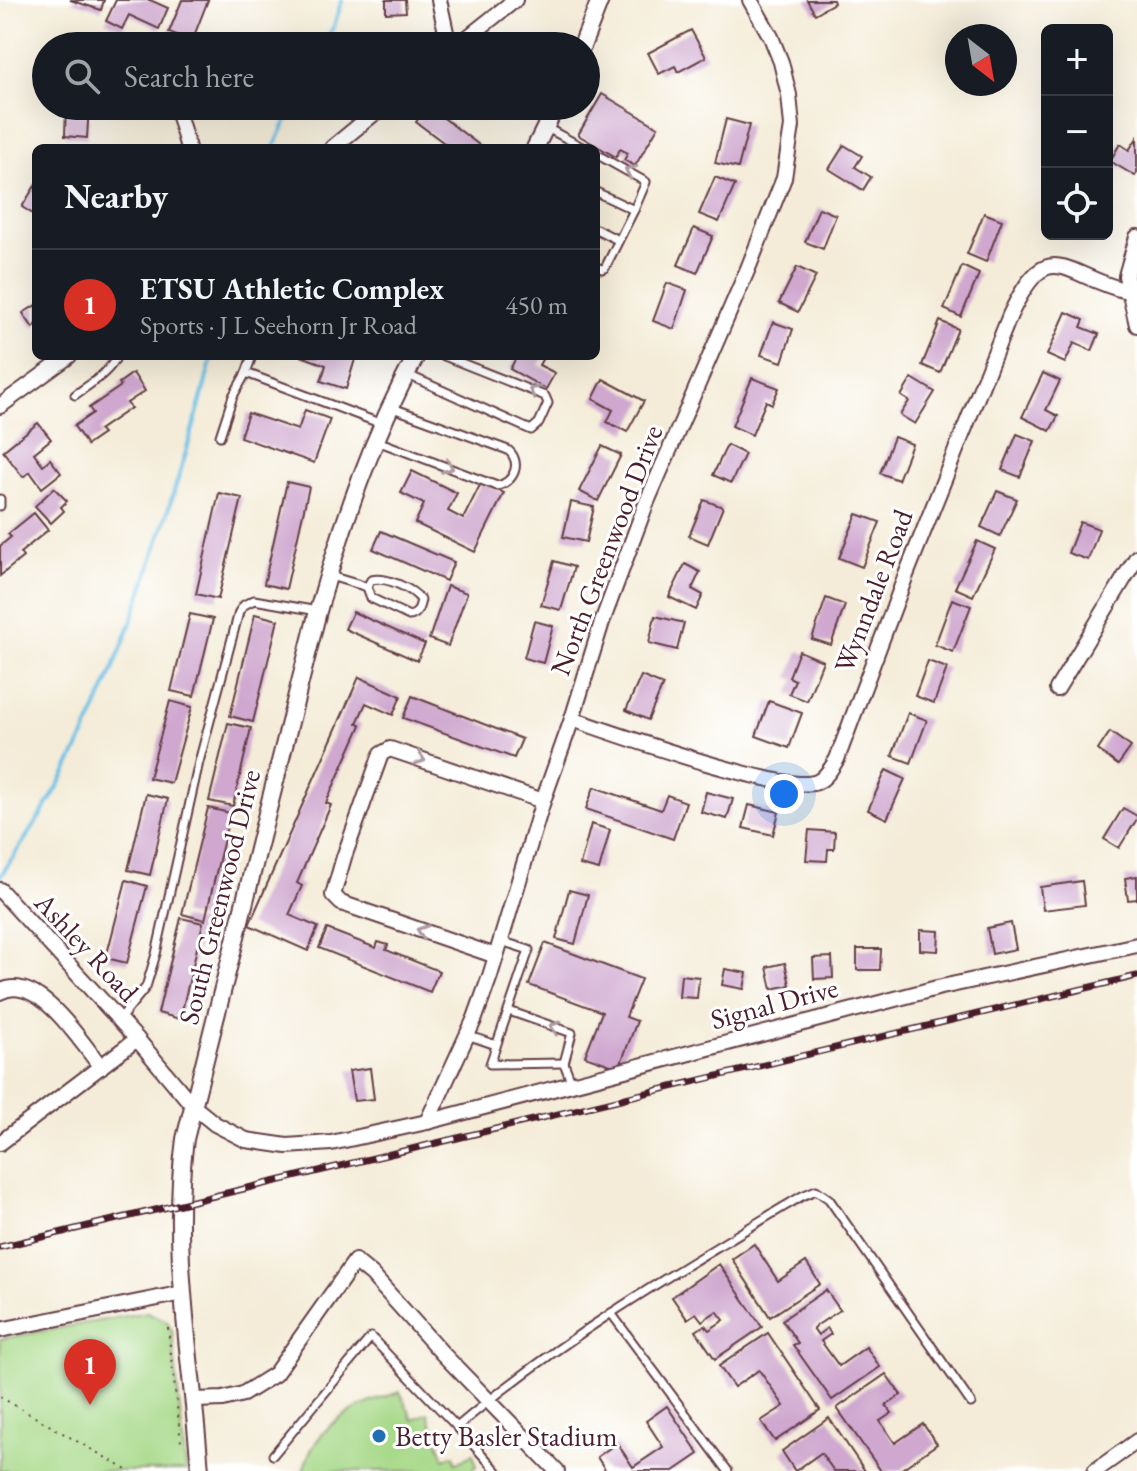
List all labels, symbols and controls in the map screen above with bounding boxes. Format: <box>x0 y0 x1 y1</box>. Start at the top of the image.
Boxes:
north arrow <box>945 24 1017 96</box>
map controls <box>1041 24 1113 240</box>
button: + <box>1041 24 1113 96</box>
search box <box>32 32 600 120</box>
icon: search <box>60 54 104 98</box>
text: Search here <box>124 57 254 96</box>
button: − <box>1041 96 1113 168</box>
one-way arrow <box>623 165 638 181</box>
button: locate <box>1041 168 1113 240</box>
text: Nearby <box>64 174 168 218</box>
text: ETSU Athletic Complex <box>140 269 444 308</box>
text: 1 <box>83 288 97 322</box>
text: 450 m <box>505 288 568 322</box>
text: Sports · J L Seehorn Jr Road <box>140 308 417 342</box>
one-way arrow <box>527 385 542 401</box>
street label: North Greenwood Drive <box>542 420 670 680</box>
one-way arrow <box>440 457 454 474</box>
street label: Wynndale Road <box>825 504 921 678</box>
one-way arrow <box>412 750 426 766</box>
street label: South Greenwood Drive <box>170 766 268 1028</box>
your location <box>764 774 804 814</box>
street label: Ashley Road <box>26 884 147 1010</box>
one-way arrow <box>416 925 430 941</box>
street label: Signal Drive <box>706 969 842 1037</box>
one-way arrow <box>549 1020 563 1036</box>
pin: 1 <box>64 1339 116 1405</box>
place label: Betty Basler Stadium <box>395 1418 618 1454</box>
marker: Betty Basler Stadium <box>370 1427 388 1445</box>

